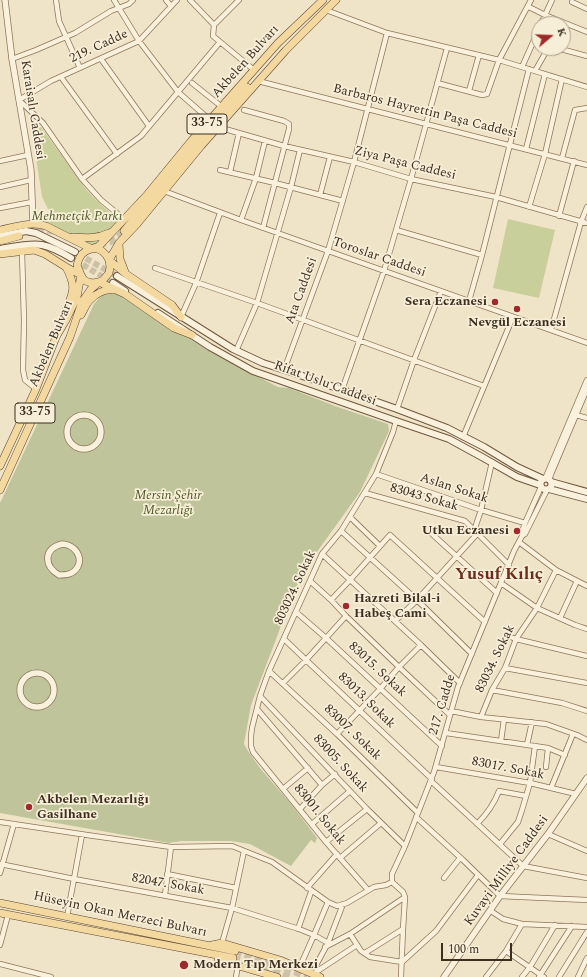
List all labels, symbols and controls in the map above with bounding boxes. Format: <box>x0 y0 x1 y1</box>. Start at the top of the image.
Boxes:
north arrow <box>531 16 571 56</box>
street label: Akbelen Bulvarı <box>209 22 283 102</box>
text: K <box>552 25 571 39</box>
street label: 219. Cadde <box>67 27 131 67</box>
street label: Karaisalı Caddesi <box>16 59 48 161</box>
street label: Barbaros Hayrettin Paşa Caddesi <box>331 82 519 142</box>
road number: 33-75 <box>187 114 227 134</box>
street label: Ziya Paşa Caddesi <box>353 144 457 184</box>
park label: Mehmetçik Parkı <box>32 209 122 225</box>
street label: Toroslar Caddesi <box>330 235 428 281</box>
street label: Ata Caddesi <box>283 256 321 326</box>
place label: Sera Eczanesi <box>405 294 487 310</box>
marker: Sera Eczanesi <box>490 297 500 307</box>
street label: Akbelen Bulvarı <box>27 298 77 390</box>
marker: Nevgül Eczanesi <box>512 304 522 314</box>
place label: Nevgül Eczanesi <box>468 315 566 331</box>
street label: Rifat Uslu Caddesi <box>272 358 378 410</box>
road number: 33-75 <box>15 403 55 423</box>
street label: Aslan Sokak <box>418 471 490 507</box>
street label: 83043 Sokak <box>388 481 460 515</box>
park label: Mersin Şehir Mezarlığı <box>134 488 202 519</box>
place label: Utku Eczanesi <box>422 523 509 539</box>
marker: Utku Eczanesi <box>512 526 522 536</box>
street label: 803024. Sokak <box>272 548 320 628</box>
district label: Yusuf Kılıç <box>455 566 543 586</box>
place label: Hazreti Bilal-i Habeş Cami <box>354 591 440 622</box>
marker: Hazreti Bilal-i Habeş Cami <box>341 601 351 611</box>
street label: 83034. Sokak <box>473 622 519 696</box>
street label: 83015. Sokak <box>345 639 409 701</box>
street label: 83013. Sokak <box>334 670 398 732</box>
street label: 217. Cadde <box>426 673 460 737</box>
street label: 83007. Sokak <box>320 702 384 764</box>
street label: 83005. Sokak <box>309 732 371 796</box>
street label: 83017. Sokak <box>470 754 546 784</box>
street label: 83001. Sokak <box>290 781 348 849</box>
place label: Akbelen Mezarlığı Gasilhane <box>37 792 149 823</box>
marker: Akbelen Mezarlığı Gasilhane <box>24 802 34 812</box>
street label: Kuvayi Milliye Caddesi <box>462 813 552 929</box>
street label: 82047. Sokak <box>130 871 206 899</box>
street label: Hüseyin Okan Merzeci Bulvarı <box>32 889 208 941</box>
scale bar <box>443 935 514 961</box>
text: 100 m <box>448 940 479 959</box>
place label: Modern Tıp Merkezi <box>193 957 318 973</box>
marker: Modern Tıp Merkezi <box>178 959 190 971</box>

